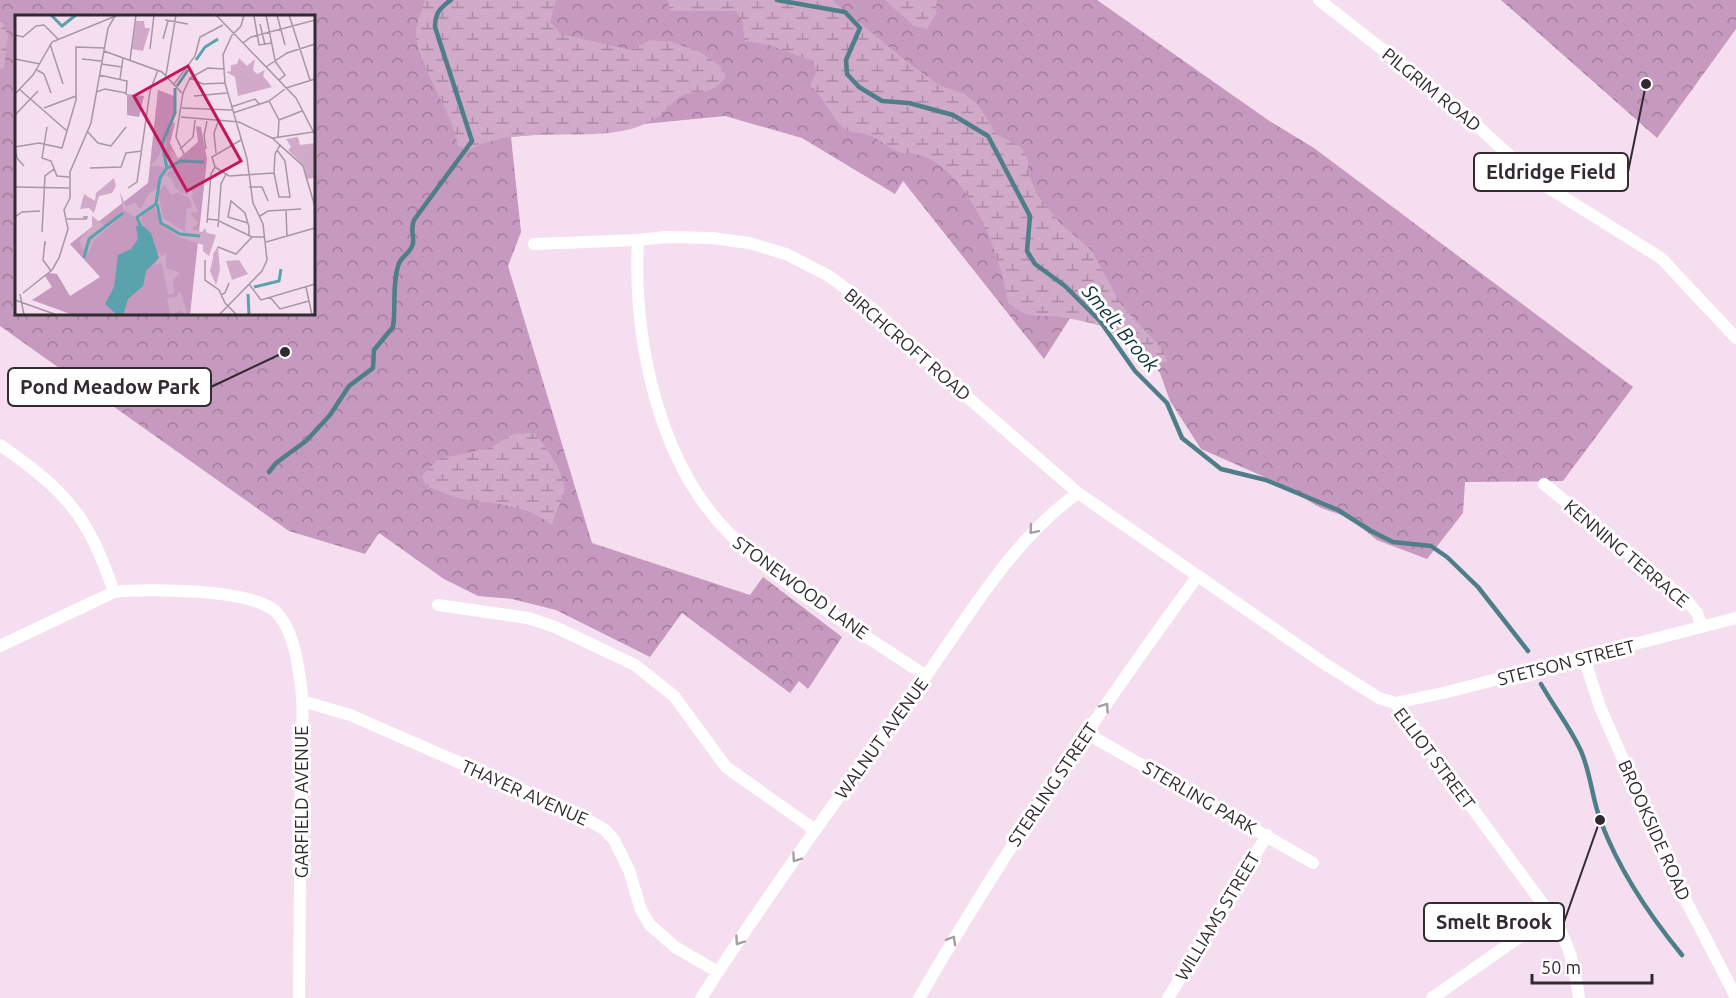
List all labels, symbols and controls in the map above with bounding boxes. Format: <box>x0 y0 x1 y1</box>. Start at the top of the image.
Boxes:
inset map <box>15 15 315 315</box>
street label: PILGRIM ROAD <box>1379 43 1485 135</box>
callout: Eldridge Field <box>1474 153 1628 191</box>
text: Eldridge Field <box>1486 160 1616 183</box>
water label: Smelt Brook <box>1077 279 1165 377</box>
street label: BIRCHCROFT ROAD <box>841 284 975 404</box>
callout: Pond Meadow Park <box>8 368 211 406</box>
text: Pond Meadow Park <box>20 375 200 398</box>
street label: KENNING TERRACE <box>1561 495 1693 611</box>
one-way arrow <box>1029 523 1040 534</box>
street label: STONEWOOD LANE <box>730 531 872 643</box>
street label: STETSON STREET <box>1495 635 1637 689</box>
street label: WALNUT AVENUE <box>831 674 931 802</box>
one-way arrow <box>1097 702 1108 713</box>
street label: ELLIOT STREET <box>1390 703 1480 813</box>
street label: STERLING STREET <box>1003 719 1101 849</box>
street label: GARFIELD AVENUE <box>291 726 311 878</box>
street label: THAYER AVENUE <box>459 755 591 829</box>
street label: STERLING PARK <box>1140 757 1260 838</box>
street label: BROOKSIDE ROAD <box>1615 757 1695 903</box>
street label: WILLIAMS STREET <box>1171 848 1263 984</box>
one-way arrow <box>792 851 803 862</box>
callout: Smelt Brook <box>1424 903 1564 941</box>
text: Smelt Brook <box>1436 910 1552 933</box>
one-way arrow <box>735 934 746 945</box>
one-way arrow <box>945 936 957 946</box>
scale bar <box>1532 947 1652 985</box>
text: 50 m <box>1541 957 1581 977</box>

